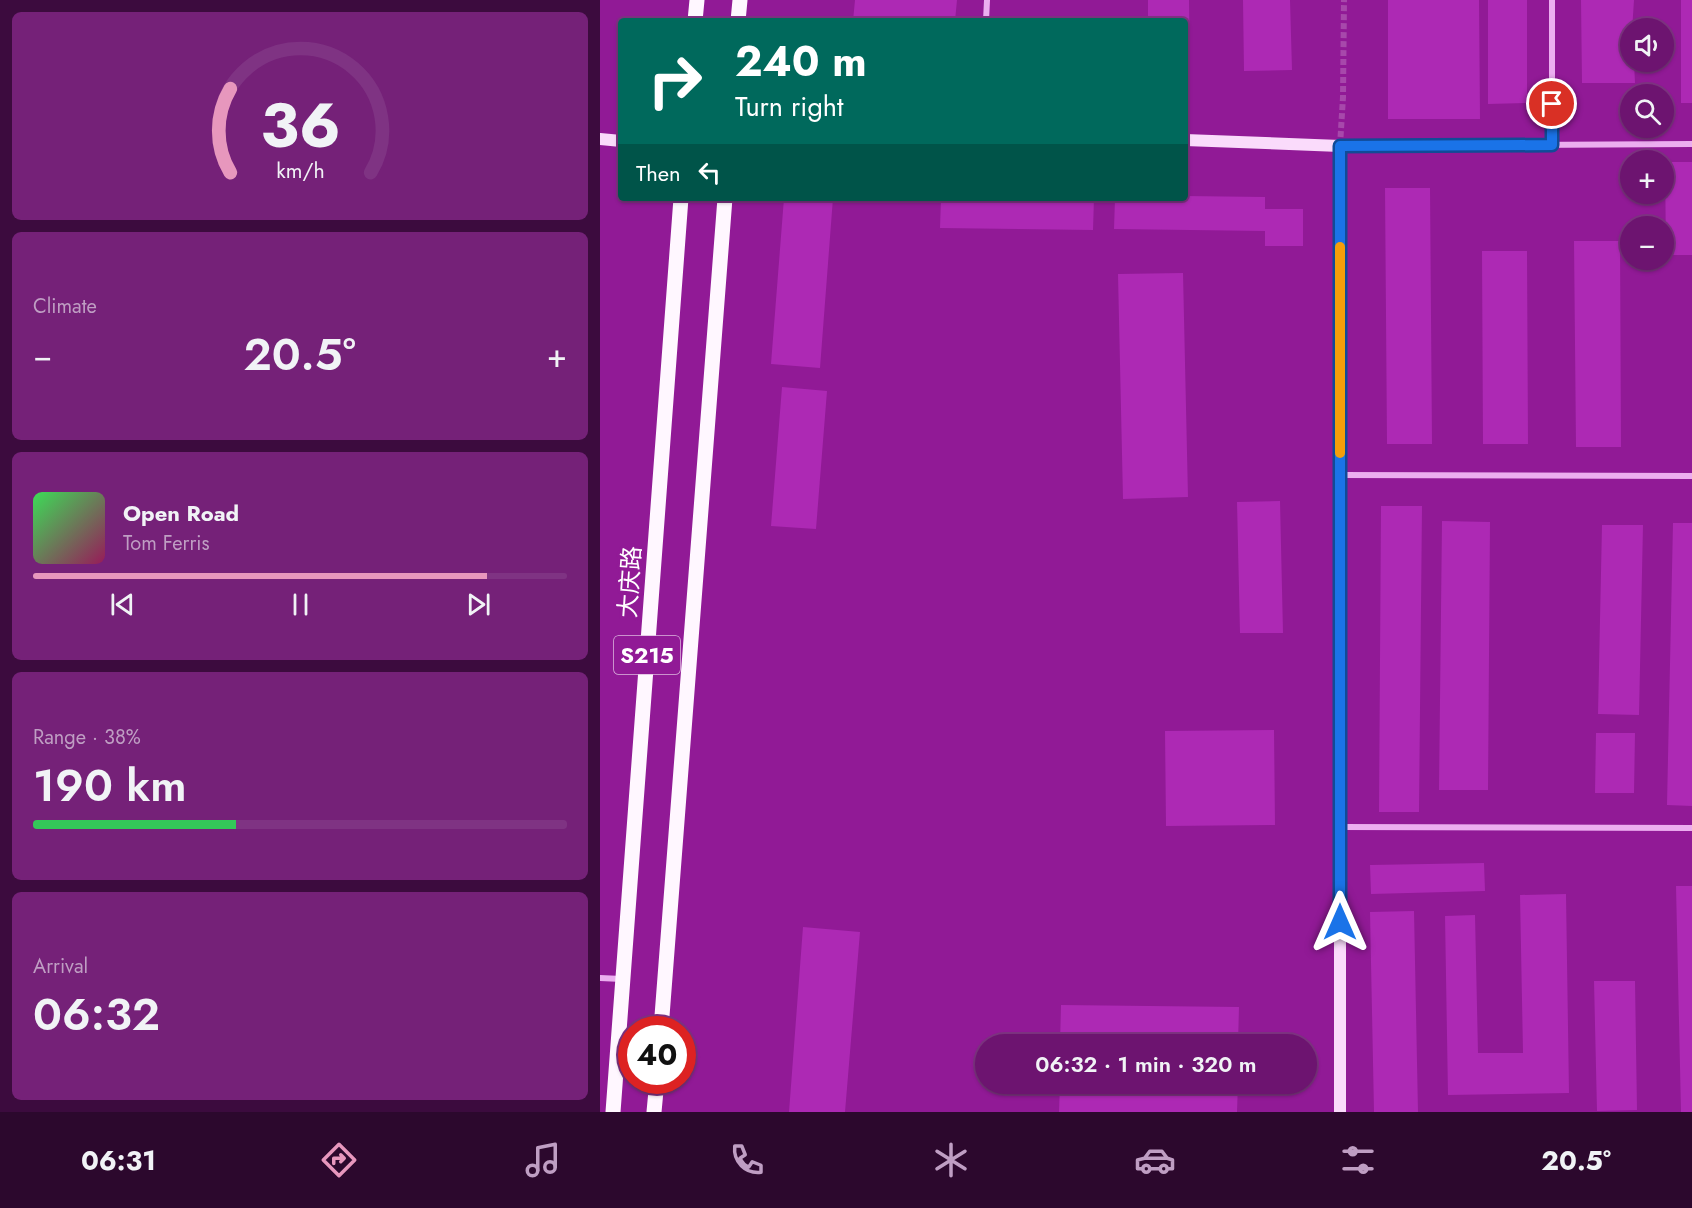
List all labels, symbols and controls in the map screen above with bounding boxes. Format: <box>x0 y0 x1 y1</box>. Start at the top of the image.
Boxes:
map controls <box>1620 18 1674 270</box>
button: sound <box>1620 18 1674 72</box>
text: 240 m <box>735 31 867 92</box>
icon: right <box>636 42 714 120</box>
pin <box>1526 78 1577 129</box>
text: 36 <box>260 80 340 170</box>
button: search <box>1620 84 1674 138</box>
text: Turn right <box>735 87 843 126</box>
icon: arrive <box>1535 87 1568 120</box>
button: + <box>1620 150 1674 204</box>
text: km/h <box>276 155 324 186</box>
icon: left <box>693 156 726 189</box>
text: Then <box>636 157 681 189</box>
button: − <box>1620 216 1674 270</box>
text: Climate <box>33 292 97 321</box>
text: 20.5° <box>243 322 356 387</box>
text: − <box>33 332 52 379</box>
text: + <box>547 332 567 379</box>
text: Open Road <box>123 497 239 529</box>
text: Tom Ferris <box>123 529 210 558</box>
street label: 大庆路 <box>610 545 649 619</box>
icon: previous <box>106 588 139 621</box>
icon: pause <box>284 588 317 621</box>
icon: next <box>462 588 495 621</box>
road number: S215 <box>614 636 680 674</box>
text: Range · 38% <box>33 723 141 752</box>
text: 190 km <box>33 753 187 818</box>
position arrow <box>1308 890 1372 954</box>
text: Arrival <box>33 952 88 981</box>
text: 06:32 <box>33 982 160 1047</box>
speed limit sign: 40 <box>618 1016 696 1094</box>
text: 06:32 · 1 min · 320 m <box>1035 1048 1257 1080</box>
icon: directions <box>318 1139 360 1181</box>
icon: music <box>522 1139 564 1181</box>
icon: phone <box>726 1139 768 1181</box>
icon: climate <box>930 1139 972 1181</box>
icon: car <box>1134 1139 1176 1181</box>
icon: filters <box>1337 1139 1379 1181</box>
text: 06:31 <box>81 1141 156 1180</box>
text: 20.5° <box>1541 1141 1611 1180</box>

